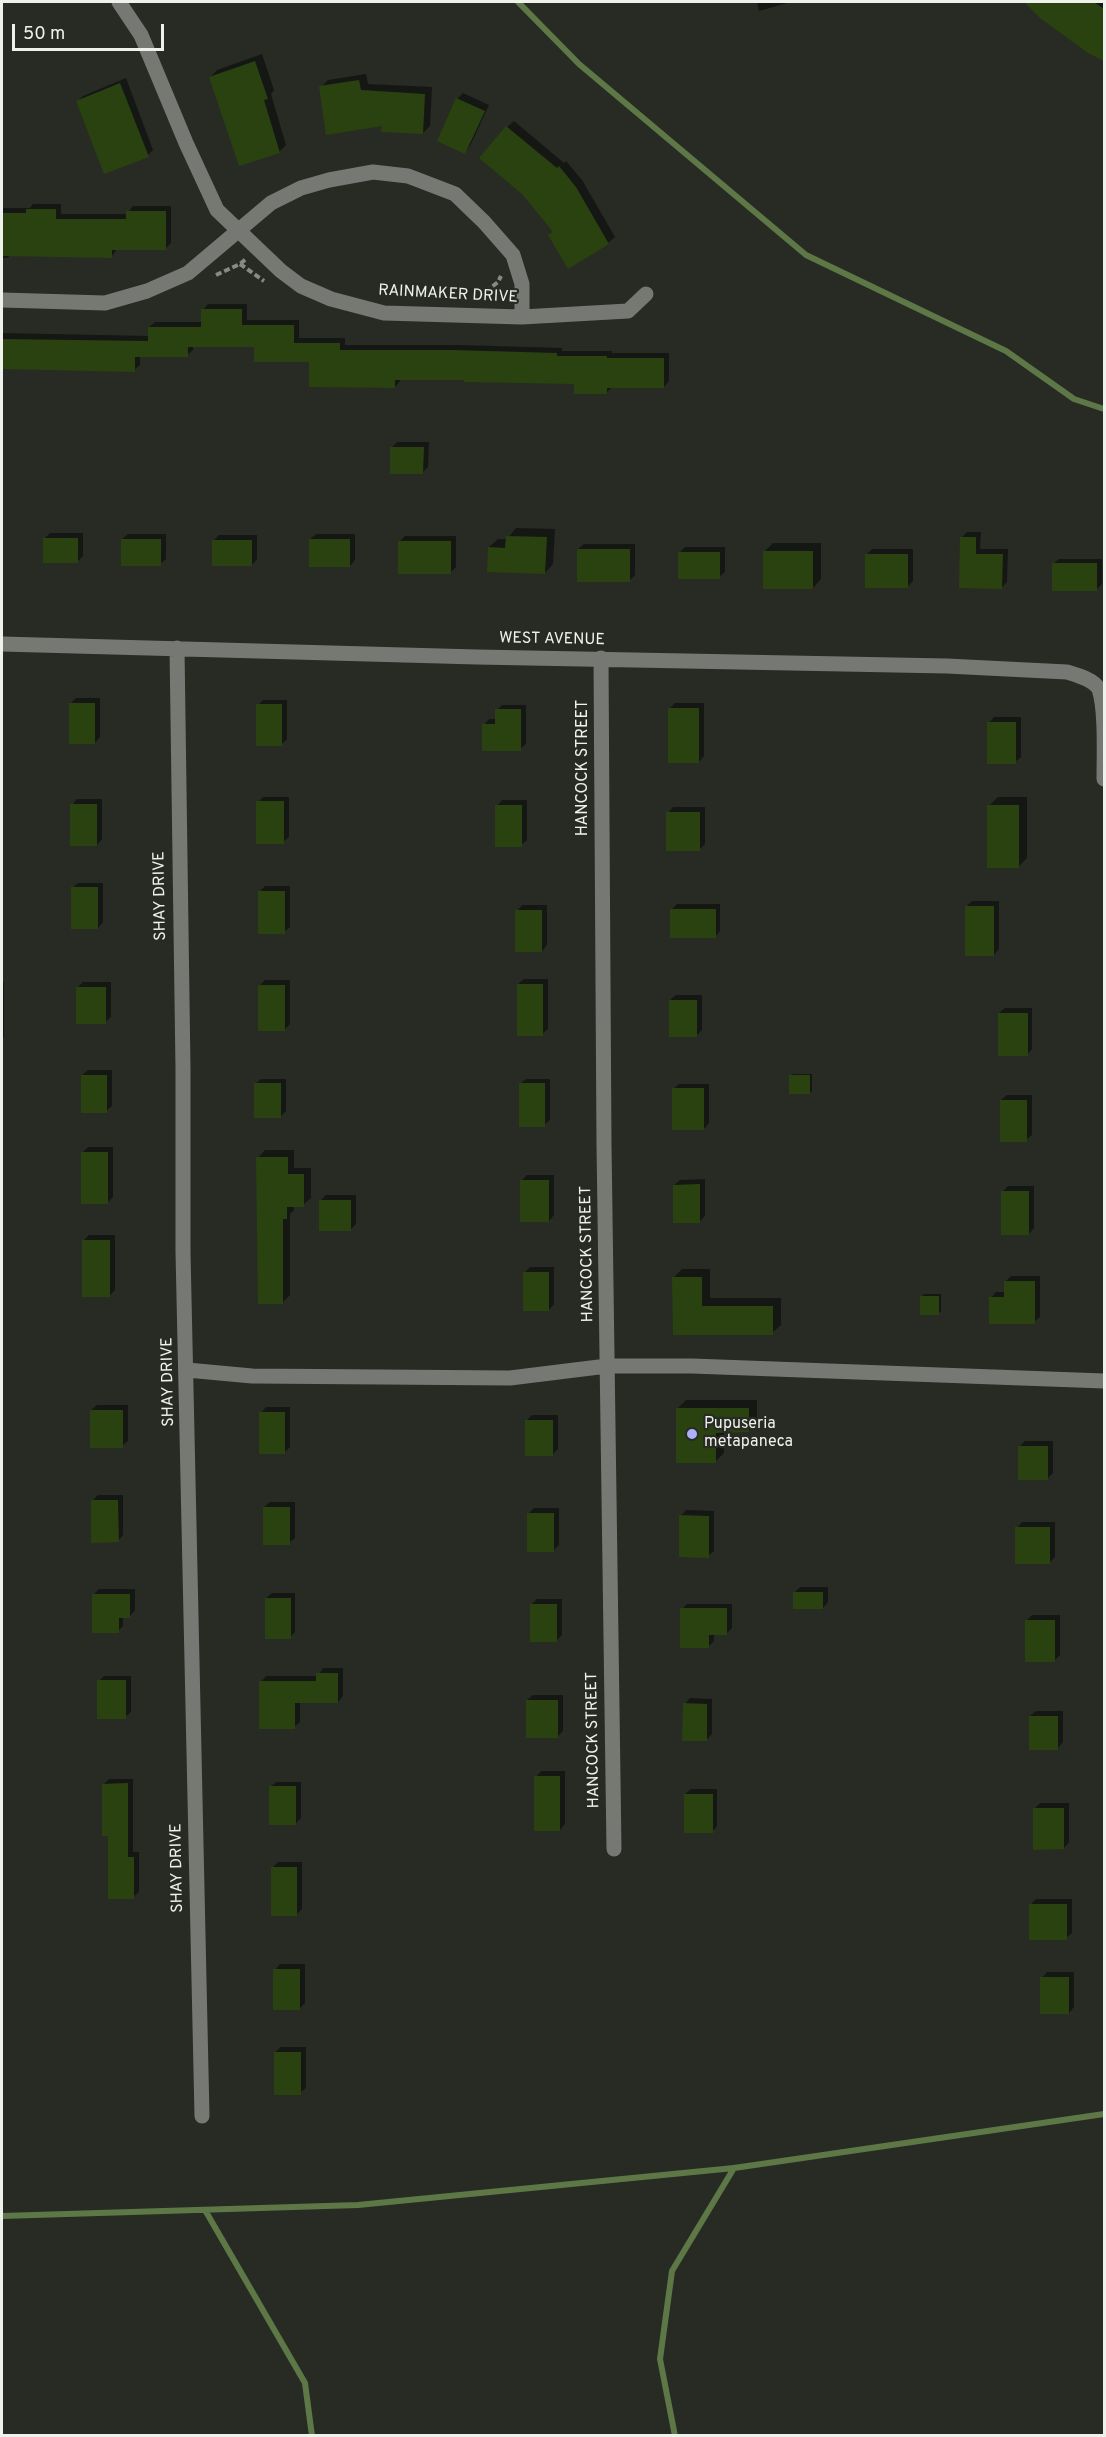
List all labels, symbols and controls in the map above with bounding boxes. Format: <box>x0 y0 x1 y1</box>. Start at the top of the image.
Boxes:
scale bar <box>15 12 166 50</box>
text: 50 m <box>23 23 65 46</box>
street label: RAINMAKER DRIVE <box>378 282 518 308</box>
street label: WEST AVENUE <box>499 629 605 651</box>
street label: HANCOCK STREET <box>574 700 594 836</box>
street label: SHAY DRIVE <box>151 851 171 941</box>
street label: HANCOCK STREET <box>577 1186 599 1322</box>
street label: SHAY DRIVE <box>159 1337 179 1427</box>
place label: Pupuseria metapaneca <box>704 1415 793 1453</box>
marker: Pupuseria metapaneca <box>685 1427 699 1441</box>
street label: HANCOCK STREET <box>583 1672 605 1808</box>
street label: SHAY DRIVE <box>168 1823 188 1913</box>

